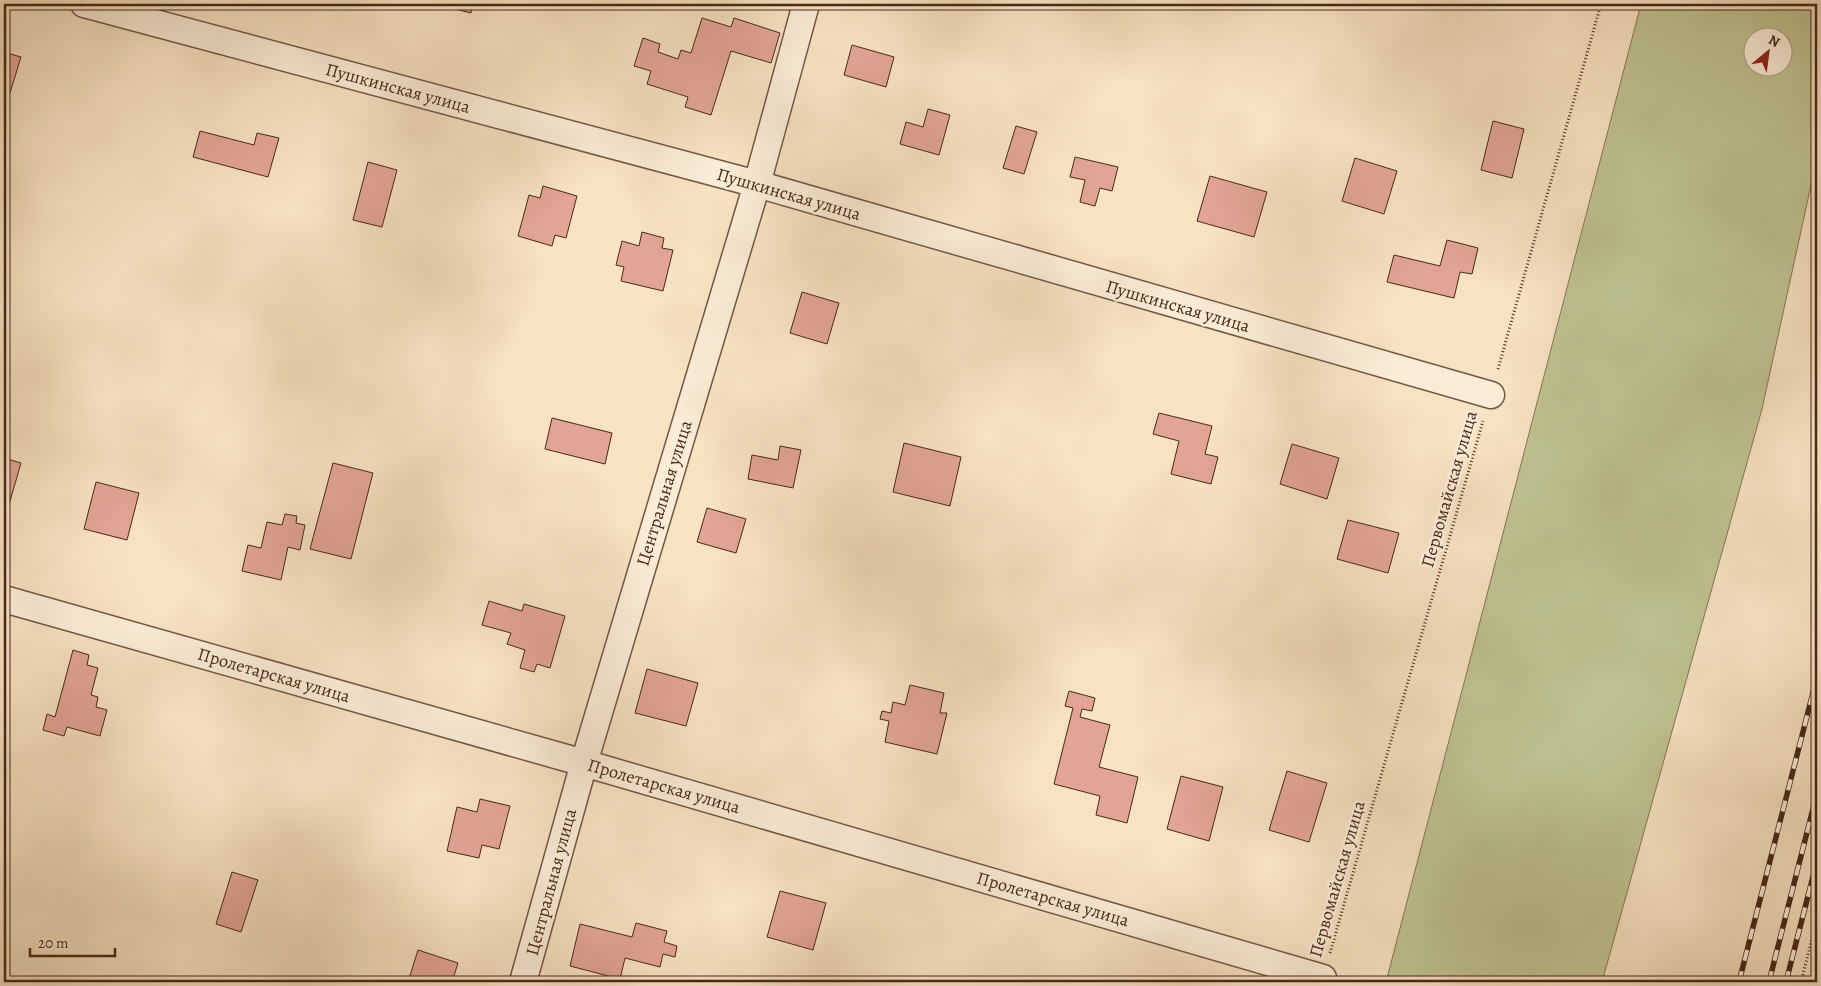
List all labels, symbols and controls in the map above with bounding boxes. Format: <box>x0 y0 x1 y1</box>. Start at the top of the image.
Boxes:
north arrow <box>1744 28 1794 78</box>
text: N <box>1765 30 1783 52</box>
street label: Пушкинская улица <box>323 57 474 119</box>
street label: Пушкинская улица <box>714 162 864 226</box>
street label: Пушкинская улица <box>1103 274 1253 338</box>
street label: Первомайская улица <box>1415 407 1483 570</box>
street label: Центральная улица <box>630 417 698 569</box>
street label: Пролетарская улица <box>195 642 354 708</box>
street label: Пролетарская улица <box>585 753 744 819</box>
street label: Первомайская улица <box>1303 797 1371 960</box>
street label: Центральная улица <box>520 805 582 958</box>
street label: Пролетарская улица <box>974 866 1133 932</box>
scale bar <box>30 926 115 958</box>
text: 20 m <box>38 933 69 953</box>

